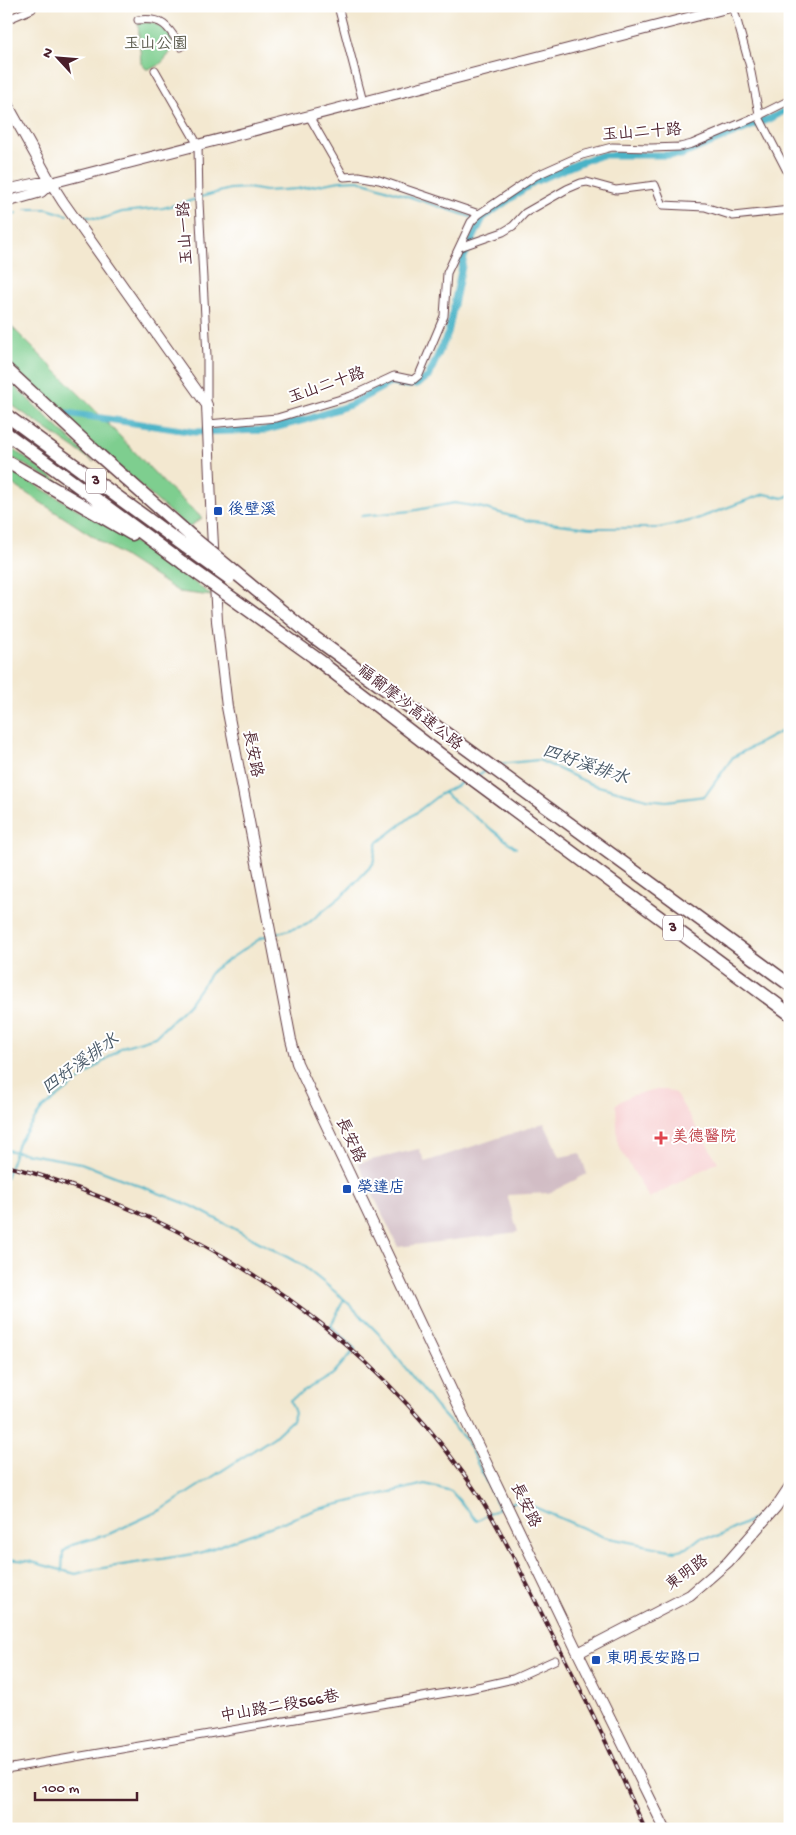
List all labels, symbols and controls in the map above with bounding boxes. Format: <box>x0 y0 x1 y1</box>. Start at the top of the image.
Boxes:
north arrow <box>32 32 82 82</box>
park label: 玉山公園 <box>124 35 188 55</box>
text: N <box>39 46 58 61</box>
street label: 玉山二十路 <box>601 120 683 146</box>
street label: 玉山一路 <box>174 201 198 266</box>
street label: 玉山二十路 <box>285 363 368 409</box>
road number: 3 <box>86 468 106 494</box>
place label: 後壁溪 <box>228 500 276 521</box>
marker: 後壁溪 <box>212 505 224 517</box>
street label: 福爾摩沙高速公路 <box>353 661 467 756</box>
street label: 長安路 <box>237 728 267 779</box>
water label: 四好溪排水 <box>539 740 632 791</box>
road number: 3 <box>663 916 683 940</box>
water label: 四好溪排水 <box>38 1029 124 1100</box>
street label: 長安路 <box>330 1114 370 1167</box>
place label: 美德醫院 <box>672 1128 736 1148</box>
marker: 美德醫院 <box>654 1131 668 1145</box>
place label: 榮達店 <box>357 1178 405 1199</box>
marker: 榮達店 <box>341 1183 353 1195</box>
street label: 長安路 <box>505 1479 545 1532</box>
street label: 東明路 <box>662 1551 713 1596</box>
place label: 東明長安路口 <box>606 1649 702 1670</box>
marker: 東明長安路口 <box>590 1654 602 1666</box>
street label: 中山路二段566巷 <box>219 1686 341 1728</box>
scale bar <box>35 1770 138 1802</box>
text: 100 m <box>41 1780 80 1798</box>

